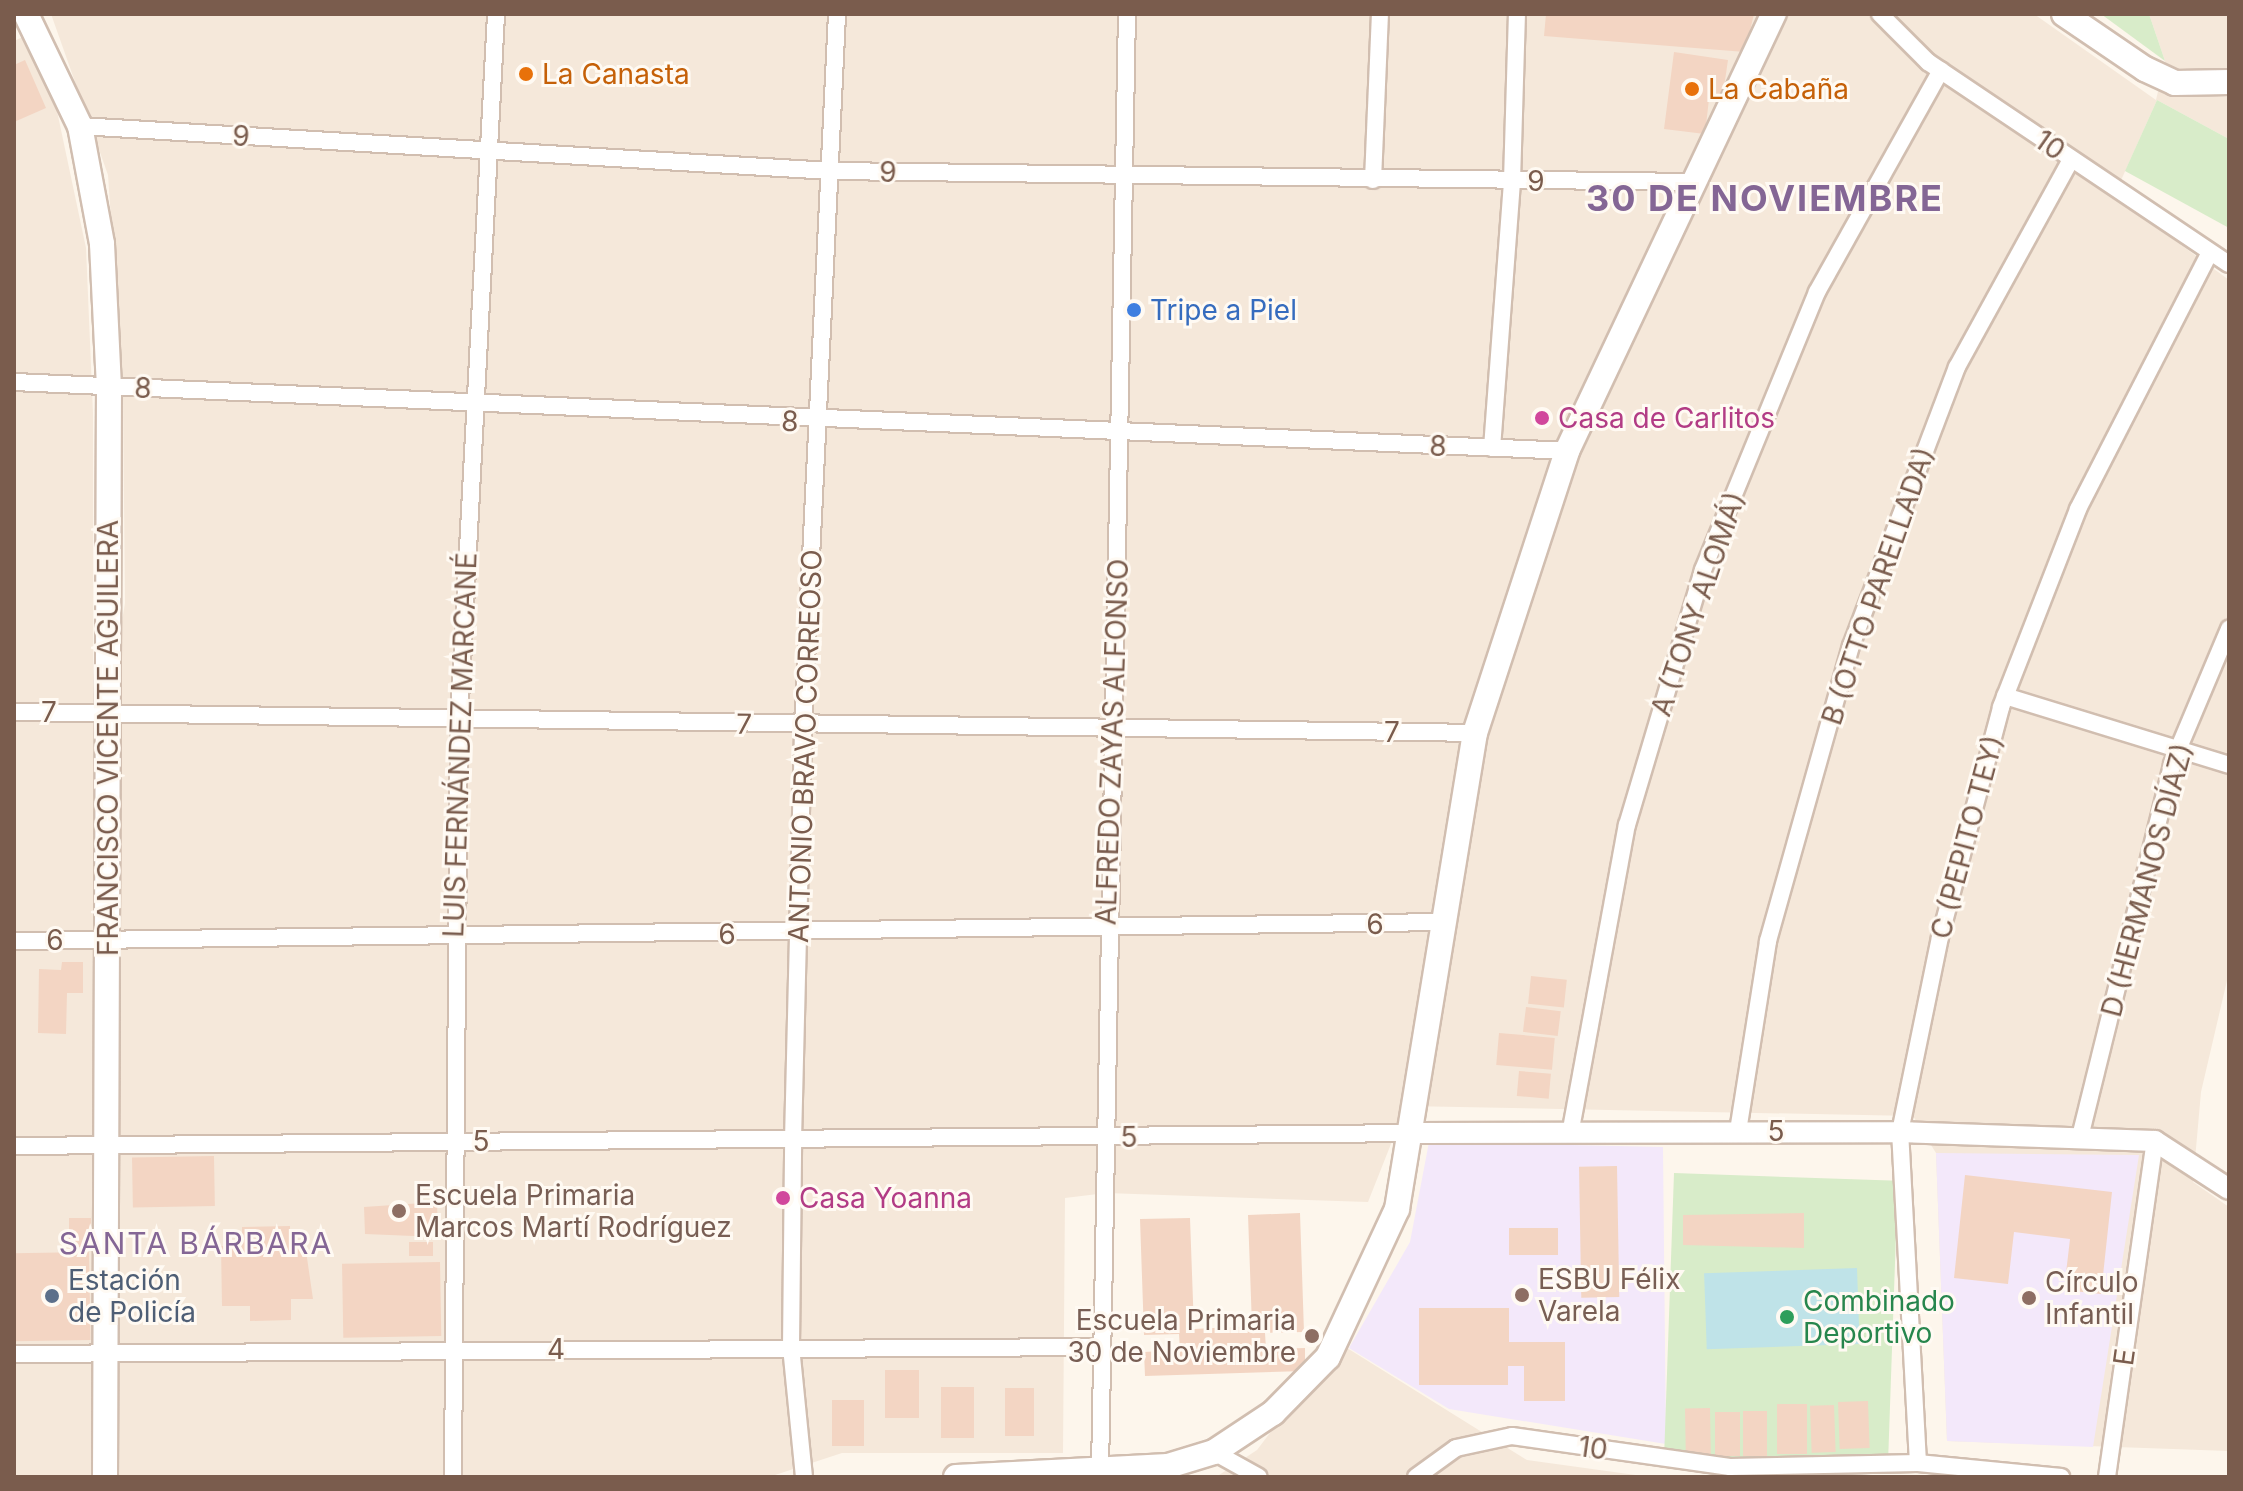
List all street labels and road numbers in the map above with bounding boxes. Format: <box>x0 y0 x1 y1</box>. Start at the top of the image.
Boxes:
street label: 9 <box>231 119 251 153</box>
street label: 10 <box>2028 123 2072 167</box>
street label: 9 <box>879 155 897 189</box>
street label: 9 <box>1527 164 1545 198</box>
street label: 8 <box>133 371 153 405</box>
street label: 8 <box>780 404 800 438</box>
street label: 8 <box>1429 429 1447 463</box>
street label: B (OTTO PARELLADA) <box>1815 443 1941 729</box>
street label: A (TONY ALOMÁ) <box>1644 488 1752 720</box>
street label: FRANCISCO VICENTE AGUILERA <box>91 520 125 956</box>
street label: ANTONIO BRAVO CORREOSO <box>781 549 829 943</box>
street label: LUIS FERNÁNDEZ MARCANÉ <box>436 552 484 938</box>
street label: ALFREDO ZAYAS ALFONSO <box>1089 558 1135 926</box>
street label: 7 <box>41 695 57 729</box>
street label: 7 <box>736 707 752 741</box>
street label: 7 <box>1384 715 1400 749</box>
street label: C (PEPITO TEY) <box>1924 732 2010 942</box>
street label: D (HERMANOS DÍAZ) <box>2094 740 2200 1020</box>
street label: 6 <box>1366 907 1384 941</box>
street label: 6 <box>718 917 736 951</box>
street label: 6 <box>46 923 64 957</box>
street label: 5 <box>1767 1114 1785 1148</box>
street label: 5 <box>1120 1120 1138 1154</box>
street label: 5 <box>472 1124 490 1158</box>
street label: 4 <box>547 1332 565 1366</box>
street label: E <box>2106 1346 2142 1368</box>
street label: 10 <box>1576 1429 1610 1467</box>

